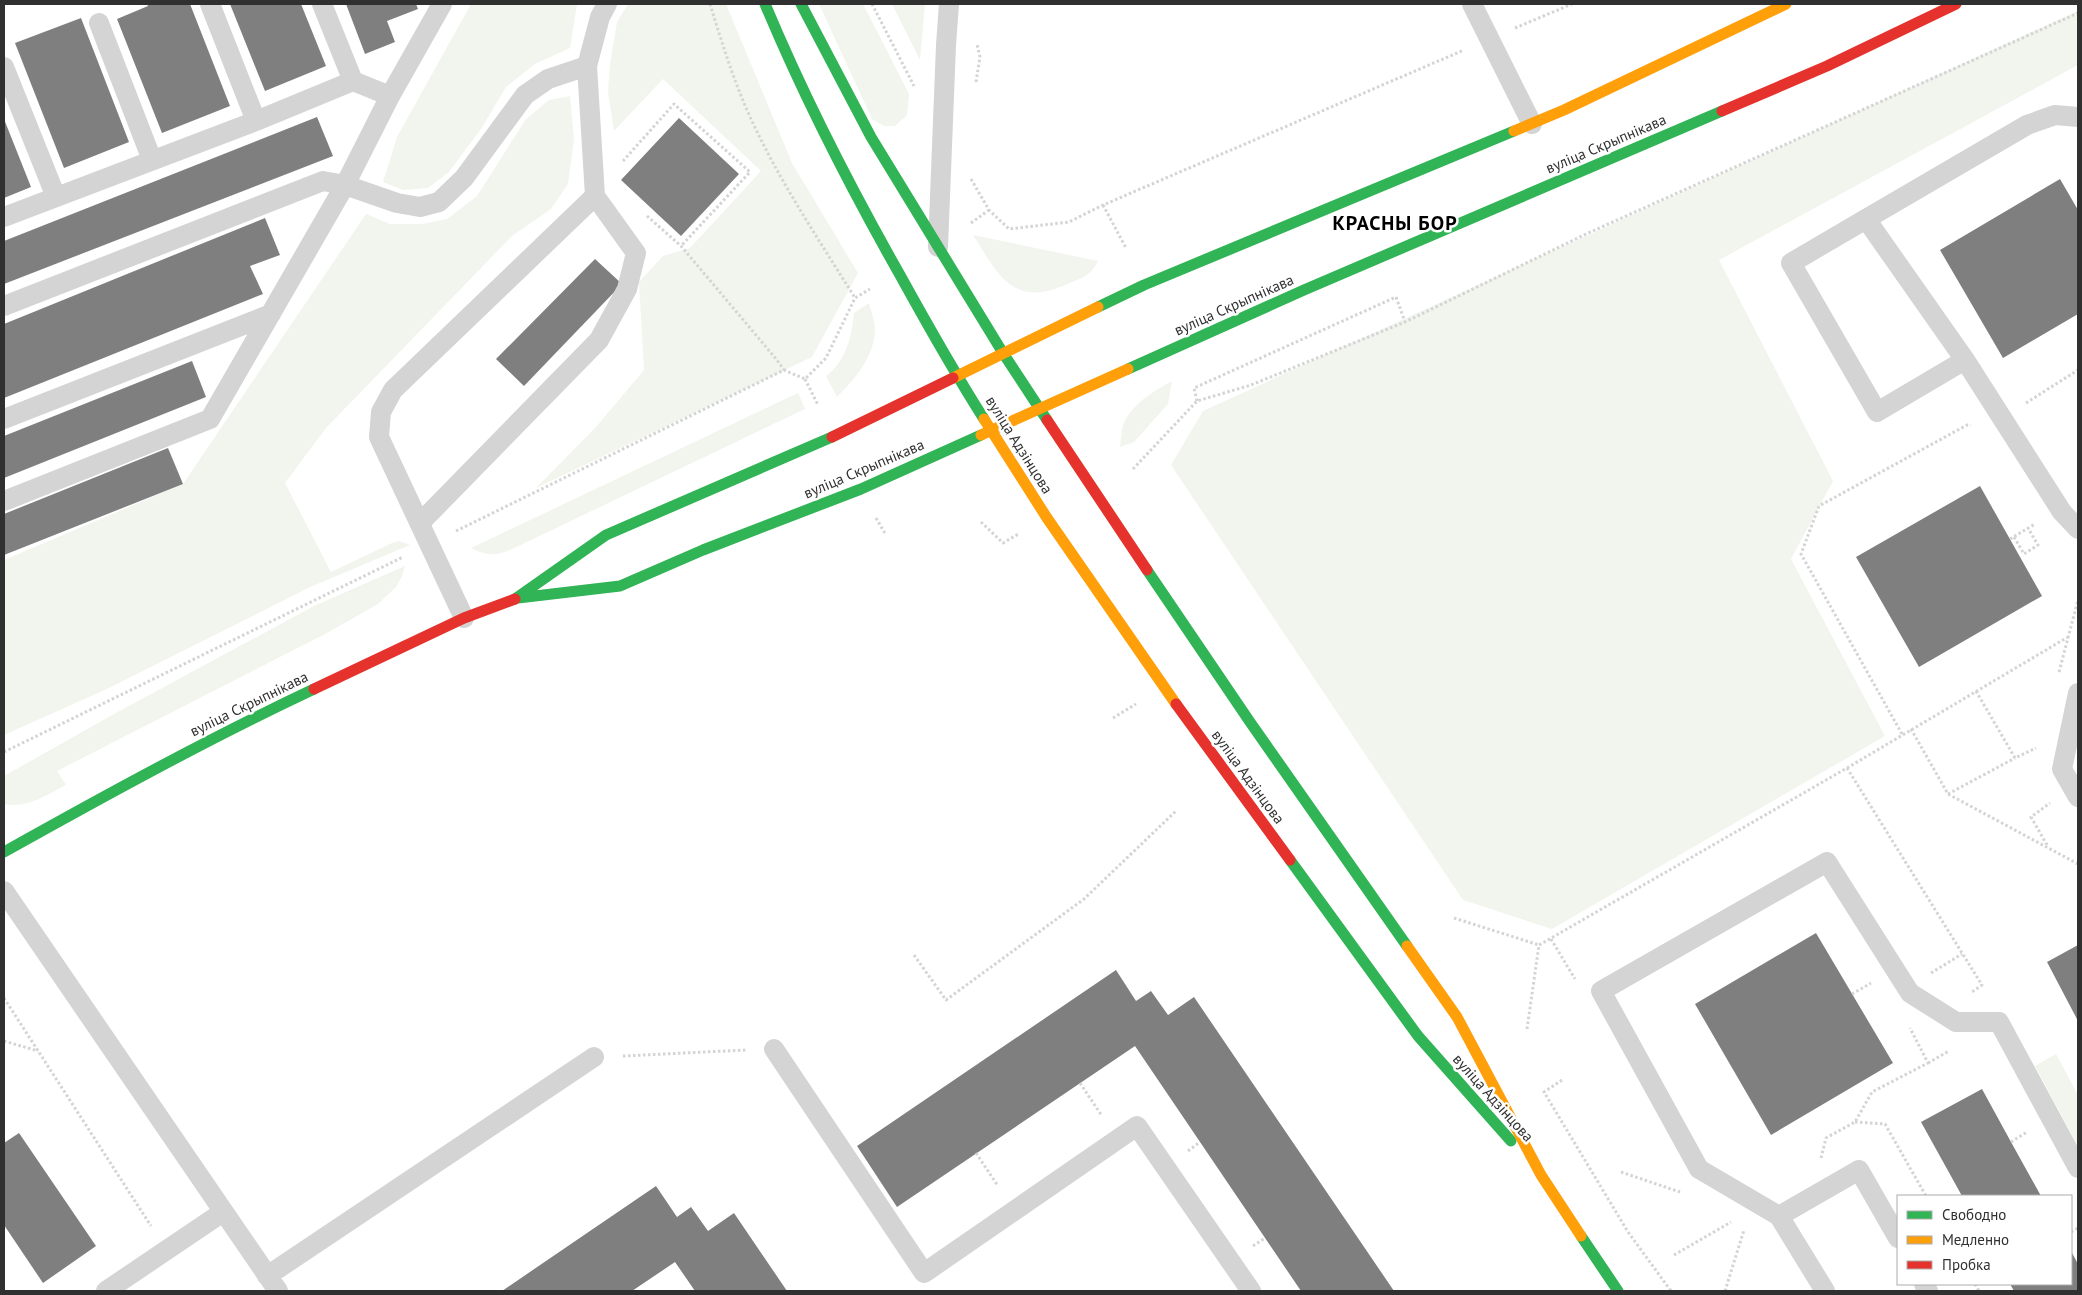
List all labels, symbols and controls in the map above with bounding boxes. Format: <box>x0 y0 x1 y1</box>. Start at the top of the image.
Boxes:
street label: вуліца Скрыпнікава <box>1543 110 1669 177</box>
district label: КРАСНЫ БОР <box>1332 210 1458 236</box>
street label: вуліца Скрыпнікава <box>1171 270 1297 339</box>
street label: вуліца Адзінцова <box>982 392 1057 497</box>
street label: вуліца Скрыпнікава <box>801 435 927 502</box>
street label: вуліца Скрыпнікава <box>187 667 311 740</box>
street label: вуліца Адзінцова <box>1208 726 1289 827</box>
street label: вуліца Адзінцова <box>1449 1050 1538 1146</box>
legend <box>1897 1195 2072 1285</box>
text: Свободно <box>1942 1205 2006 1224</box>
text: Медленно <box>1942 1230 2009 1249</box>
text: Пробка <box>1942 1255 1991 1274</box>

